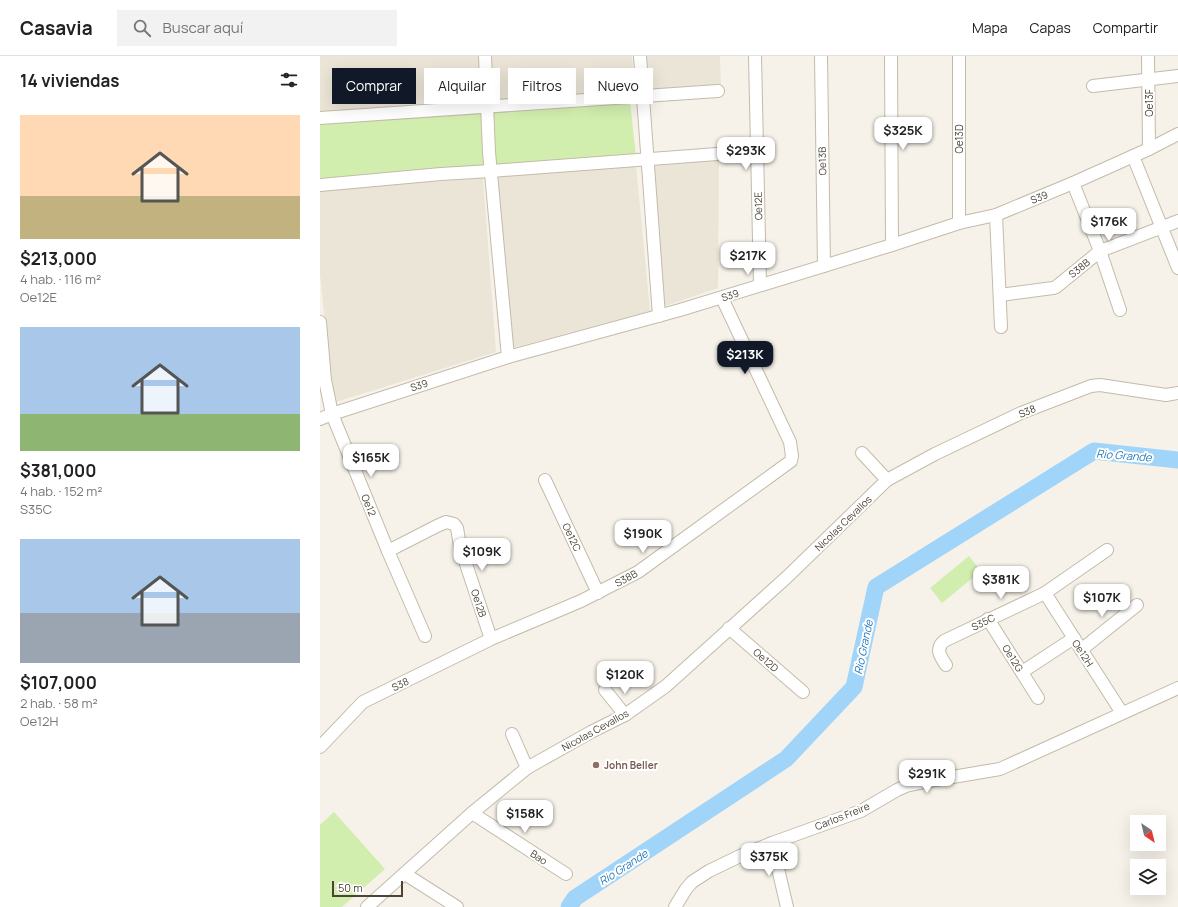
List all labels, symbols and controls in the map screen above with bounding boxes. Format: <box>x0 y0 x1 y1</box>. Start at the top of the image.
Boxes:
search box <box>117 10 397 46</box>
text: Casavia <box>20 15 93 41</box>
icon: search <box>131 17 153 39</box>
text: Buscar aquí <box>163 17 243 38</box>
text: Mapa <box>972 18 1008 37</box>
text: Capas <box>1030 18 1071 37</box>
text: Compartir <box>1093 18 1158 37</box>
chip: Comprar <box>332 68 416 104</box>
chip: Alquilar <box>424 68 500 104</box>
chip: Filtros <box>508 68 576 104</box>
chip: Nuevo <box>584 68 653 104</box>
text: 14 viviendas <box>20 69 120 92</box>
icon: filters <box>278 69 300 91</box>
street label: Oe13F <box>1142 89 1156 117</box>
pin: $325K <box>875 117 931 151</box>
text: $325K <box>883 121 923 139</box>
street label: Oe13D <box>952 124 966 154</box>
pin: $293K <box>718 137 774 171</box>
icon: home <box>124 141 196 213</box>
text: $293K <box>726 141 766 159</box>
street label: Oe13B <box>815 147 829 175</box>
street label: S39 <box>1028 187 1050 207</box>
street label: Oe12E <box>751 191 765 220</box>
pin: $176K <box>1081 208 1137 242</box>
text: $176K <box>1090 212 1128 230</box>
pin: $217K <box>720 242 776 276</box>
text: $217K <box>730 246 766 264</box>
text: $213,000 <box>20 247 97 270</box>
street label: S38B <box>1065 255 1093 281</box>
text: 4 hab. · 116 m² <box>20 270 101 288</box>
street label: S39 <box>719 286 741 304</box>
text: Oe12E <box>20 288 57 306</box>
pin: $213K <box>717 341 773 375</box>
text: $213K <box>726 345 764 363</box>
icon: home <box>124 353 196 425</box>
street label: S39 <box>408 376 430 394</box>
street label: S38 <box>1016 401 1038 421</box>
pin: $165K <box>343 444 399 478</box>
water label: Rio Grande <box>1096 446 1153 464</box>
text: $165K <box>352 448 390 466</box>
text: $381,000 <box>20 459 96 482</box>
text: 4 hab. · 152 m² <box>20 482 103 500</box>
street label: Oe12 <box>358 492 380 518</box>
street label: Nicolas Cevallos <box>811 492 875 554</box>
text: S35C <box>20 500 52 518</box>
pin: $190K <box>615 520 671 554</box>
street label: Oe12C <box>559 521 585 553</box>
text: $190K <box>624 524 662 542</box>
pin: $109K <box>454 538 510 572</box>
text: $109K <box>463 542 501 560</box>
icon: home <box>124 565 196 637</box>
street label: S38B <box>612 566 640 590</box>
pin: $381K <box>973 566 1029 600</box>
text: $381K <box>982 570 1020 588</box>
pin: $107K <box>1074 584 1130 618</box>
street label: Oe12B <box>468 587 490 619</box>
text: $107K <box>1083 588 1121 606</box>
street label: S35C <box>969 610 997 634</box>
water label: Rio Grande <box>850 618 876 676</box>
street label: Oe12H <box>1069 637 1097 669</box>
street label: Oe12G <box>999 642 1027 674</box>
street label: Oe12D <box>750 645 782 675</box>
pin: $120K <box>597 661 653 695</box>
text: $120K <box>606 665 644 683</box>
text: $107,000 <box>20 671 97 694</box>
street label: S38 <box>389 674 411 694</box>
text: 2 hab. · 58 m² <box>20 694 98 712</box>
street label: Nicolas Cevallos <box>559 706 631 754</box>
text: Oe12H <box>20 712 58 730</box>
place label: John Beller <box>604 758 658 772</box>
marker: John Beller <box>591 760 601 770</box>
pin: $291K <box>899 760 955 794</box>
text: $291K <box>908 764 946 782</box>
street label: Carlos Freire <box>813 799 872 833</box>
pin: $158K <box>497 800 553 834</box>
text: $158K <box>506 804 544 822</box>
north arrow <box>1130 815 1166 851</box>
map controls <box>1130 815 1166 895</box>
pin: $375K <box>741 843 797 877</box>
water label: Rio Grande <box>596 845 651 888</box>
street label: Bao <box>528 846 550 868</box>
text: $375K <box>750 847 788 865</box>
button: layers <box>1130 859 1166 895</box>
scale bar <box>332 879 403 898</box>
text: 50 m <box>338 880 363 895</box>

